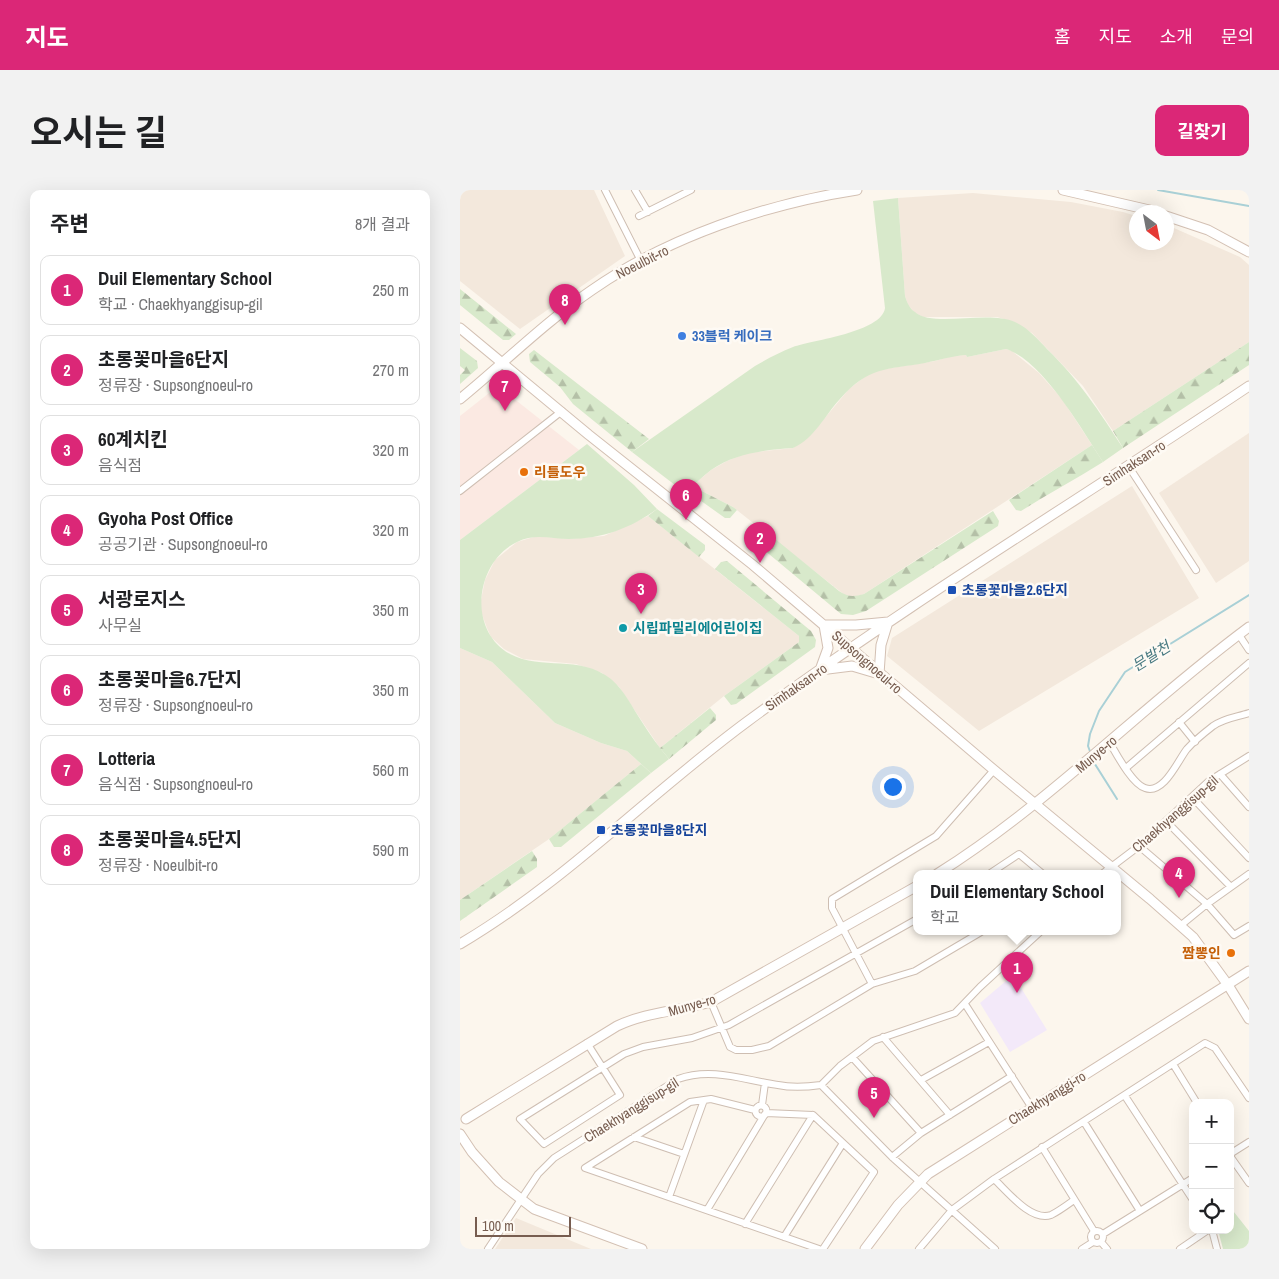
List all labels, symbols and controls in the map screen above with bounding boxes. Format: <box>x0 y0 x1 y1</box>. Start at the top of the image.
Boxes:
text: 지도 <box>25 21 69 53</box>
text: 홈 <box>1054 24 1071 49</box>
text: 지도 <box>1099 24 1132 49</box>
text: 소개 <box>1160 24 1193 49</box>
text: 문의 <box>1221 24 1254 49</box>
button: 길찾기 <box>1155 105 1249 156</box>
text: 오시는 길 <box>30 109 167 156</box>
north arrow <box>1129 205 1174 250</box>
text: 주변 <box>50 209 89 238</box>
text: 8개 결과 <box>355 213 410 235</box>
street label: Noeulbit-ro <box>613 241 671 283</box>
text: Duil Elementary School <box>98 265 272 291</box>
text: 1 <box>63 279 71 301</box>
text: 250 m <box>373 279 409 301</box>
pin: 8 <box>549 284 581 325</box>
text: 학교 · Chaekhyanggisup-gil <box>98 293 262 315</box>
place label: 33블럭 케이크 <box>692 327 772 345</box>
marker: 33블럭 케이크 <box>676 330 688 342</box>
text: 초롱꽃마을6단지 <box>98 346 229 372</box>
text: 2 <box>63 359 71 381</box>
text: 270 m <box>373 359 409 381</box>
pin: 7 <box>489 370 521 411</box>
text: 정류장 · Supsongnoeul-ro <box>98 374 253 396</box>
text: 60계치킨 <box>98 426 168 452</box>
street label: Simhaksan-ro <box>1099 436 1169 490</box>
text: 3 <box>63 439 71 461</box>
text: 320 m <box>373 439 409 461</box>
text: 음식점 <box>98 454 142 476</box>
place label: 리틀도우 <box>534 463 586 481</box>
marker: 리틀도우 <box>518 466 530 478</box>
pin: 6 <box>670 479 702 520</box>
text: Gyoha Post Office <box>98 505 233 531</box>
text: 4 <box>63 519 71 541</box>
text: 320 m <box>373 519 409 541</box>
pin: 2 <box>744 522 776 563</box>
text: 공공기관 · Supsongnoeul-ro <box>98 533 268 555</box>
pin: 3 <box>625 573 657 614</box>
place label: 초롱꽃마을2.6단지 <box>962 581 1068 599</box>
marker: 초롱꽃마을2.6단지 <box>946 584 958 596</box>
text: 서광로지스 <box>98 586 185 612</box>
text: 5 <box>63 599 71 621</box>
text: 350 m <box>373 599 409 621</box>
text: 사무실 <box>98 614 142 636</box>
place label: 시립파밀리에어린이집 <box>633 619 762 637</box>
marker: 시립파밀리에어린이집 <box>617 622 629 634</box>
street label: Supsongnoeul-ro <box>828 627 906 697</box>
water label: 문발천 <box>1128 635 1176 676</box>
street label: Simhaksan-ro <box>762 659 830 715</box>
text: 초롱꽃마을6.7단지 <box>98 666 242 692</box>
text: 6 <box>63 679 71 701</box>
text: 350 m <box>373 679 409 701</box>
text: 정류장 · Supsongnoeul-ro <box>98 694 253 716</box>
street label: Munye-ro <box>1072 732 1120 776</box>
text: Lotteria <box>98 745 155 771</box>
text: 7 <box>63 759 71 781</box>
text: 560 m <box>373 759 409 781</box>
street label: Chaekhyanggisup-gil <box>1128 772 1222 856</box>
text: 음식점 · Supsongnoeul-ro <box>98 773 253 795</box>
your location <box>880 774 906 800</box>
place label: 초롱꽃마을8단지 <box>611 821 708 839</box>
marker: 초롱꽃마을8단지 <box>595 824 607 836</box>
text: 초롱꽃마을4.5단지 <box>98 826 242 852</box>
text: 8 <box>63 839 71 861</box>
text: 590 m <box>373 839 409 861</box>
text: 정류장 · Noeulbit-ro <box>98 854 218 876</box>
pin: 4 <box>1163 857 1195 898</box>
popup <box>913 870 1121 935</box>
text: Duil Elementary School <box>930 878 1104 904</box>
text: 학교 <box>930 906 959 928</box>
place label: 짬뽕인 <box>1182 944 1221 962</box>
marker: 짬뽕인 <box>1225 947 1237 959</box>
pin: 1 <box>1001 952 1033 993</box>
street label: Munye-ro <box>666 990 718 1020</box>
street label: Chaekhyanggi-ro <box>1005 1067 1089 1129</box>
street label: Chaekhyanggisup-gil <box>580 1074 682 1146</box>
pin: 5 <box>858 1077 890 1118</box>
map controls <box>1189 1099 1234 1234</box>
button: + <box>1189 1099 1234 1144</box>
button: − <box>1189 1144 1234 1189</box>
button: locate <box>1189 1189 1234 1234</box>
scale bar <box>475 1214 571 1237</box>
text: 100 m <box>482 1217 514 1235</box>

